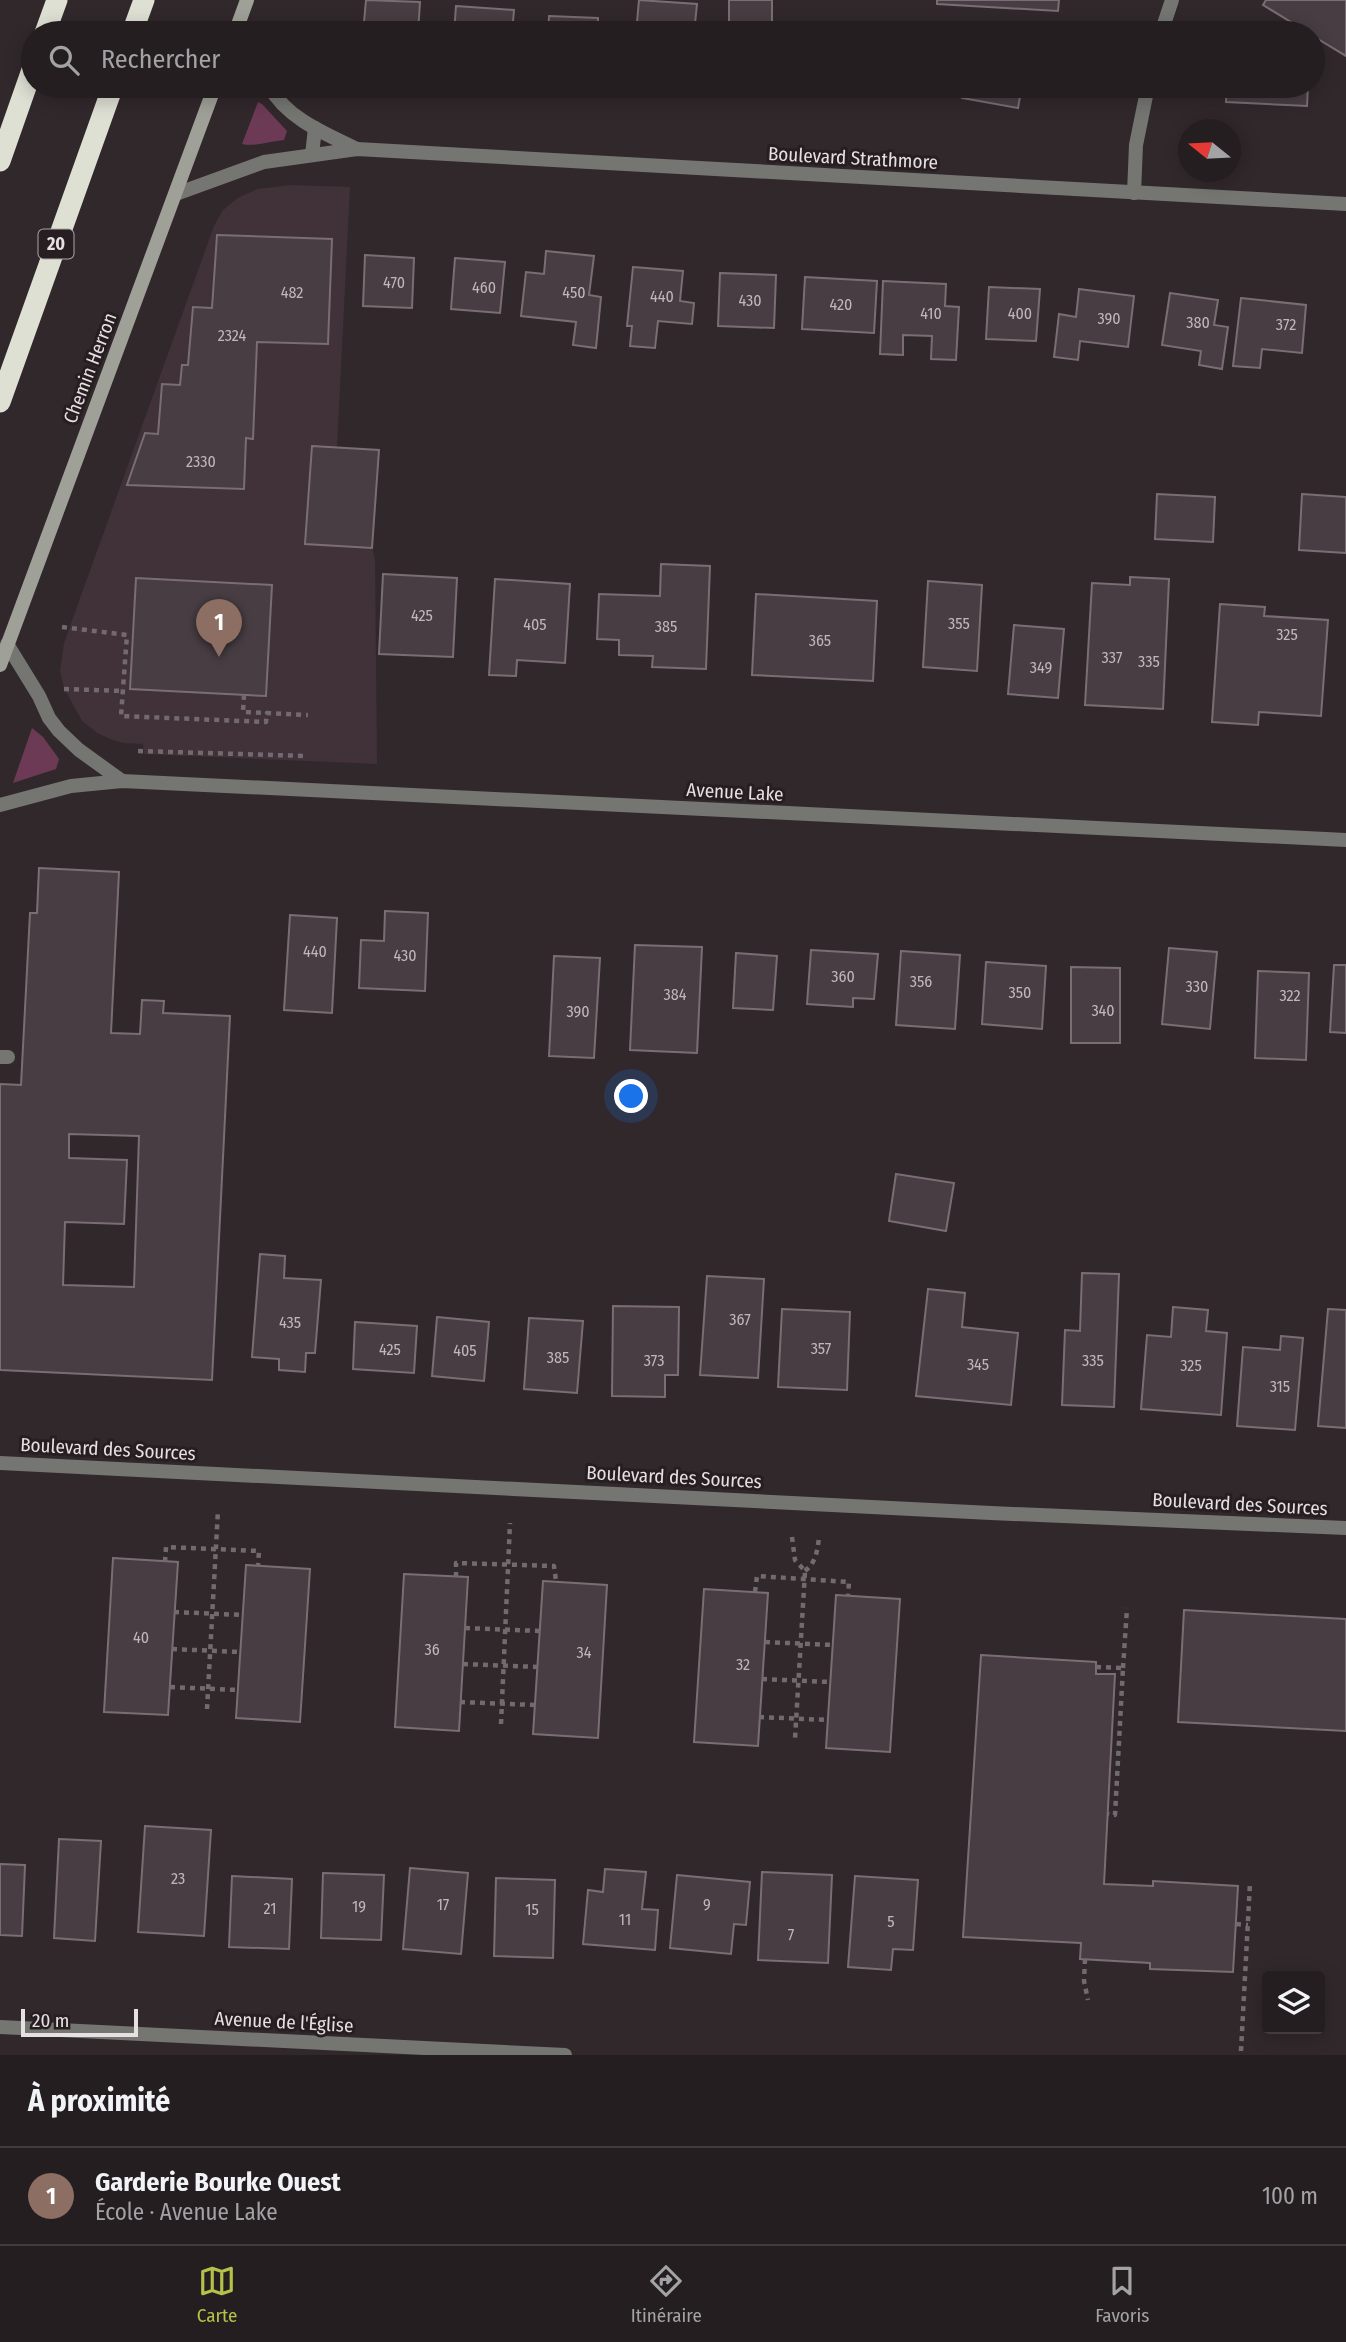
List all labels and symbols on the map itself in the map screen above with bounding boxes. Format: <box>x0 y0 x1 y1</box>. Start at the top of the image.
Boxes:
north arrow <box>1178 119 1241 182</box>
street label: Boulevard Strathmore <box>767 142 939 174</box>
road number: 20 <box>38 230 74 258</box>
house number: 470 <box>383 273 405 292</box>
house number: 460 <box>472 278 496 297</box>
house number: 482 <box>281 283 303 302</box>
house number: 450 <box>562 283 586 302</box>
house number: 440 <box>650 287 674 306</box>
house number: 430 <box>738 291 762 310</box>
house number: 420 <box>830 295 852 314</box>
house number: 410 <box>920 304 942 323</box>
house number: 400 <box>1008 304 1032 323</box>
house number: 390 <box>1097 309 1121 328</box>
street label: Chemin Herron <box>58 310 122 426</box>
house number: 380 <box>1186 313 1210 332</box>
house number: 372 <box>1276 315 1296 334</box>
house number: 2324 <box>218 326 247 345</box>
house number: 2330 <box>186 452 216 471</box>
pin: 1 <box>196 599 242 657</box>
house number: 425 <box>411 606 433 625</box>
house number: 355 <box>948 614 970 633</box>
house number: 405 <box>523 615 547 634</box>
house number: 385 <box>655 617 677 636</box>
house number: 325 <box>1276 625 1298 644</box>
house number: 365 <box>809 631 831 650</box>
house number: 337 <box>1102 648 1123 667</box>
house number: 335 <box>1138 652 1160 671</box>
house number: 349 <box>1030 658 1052 677</box>
street label: Avenue Lake <box>686 778 784 806</box>
house number: 440 <box>303 942 327 961</box>
house number: 430 <box>393 946 417 965</box>
house number: 360 <box>831 967 855 986</box>
house number: 356 <box>910 972 932 991</box>
house number: 330 <box>1186 977 1208 996</box>
house number: 350 <box>1009 983 1031 1002</box>
house number: 384 <box>664 985 687 1004</box>
house number: 322 <box>1279 986 1301 1005</box>
house number: 340 <box>1091 1001 1115 1020</box>
house number: 390 <box>566 1002 590 1021</box>
your location <box>614 1079 648 1113</box>
house number: 367 <box>729 1310 751 1329</box>
house number: 435 <box>279 1313 301 1332</box>
house number: 357 <box>811 1339 832 1358</box>
house number: 425 <box>379 1340 401 1359</box>
house number: 405 <box>453 1341 477 1360</box>
house number: 385 <box>547 1348 569 1367</box>
house number: 373 <box>644 1351 664 1370</box>
house number: 335 <box>1082 1351 1104 1370</box>
house number: 345 <box>967 1355 989 1374</box>
house number: 325 <box>1180 1356 1202 1375</box>
house number: 315 <box>1270 1377 1290 1396</box>
street label: Boulevard des Sources <box>20 1433 196 1465</box>
street label: Boulevard des Sources <box>586 1461 762 1493</box>
street label: Boulevard des Sources <box>1152 1488 1328 1520</box>
house number: 40 <box>133 1628 149 1647</box>
house number: 36 <box>424 1640 440 1659</box>
house number: 34 <box>577 1643 592 1662</box>
house number: 32 <box>736 1655 750 1674</box>
house number: 23 <box>171 1869 185 1888</box>
house number: 17 <box>437 1895 450 1914</box>
house number: 9 <box>703 1895 711 1914</box>
house number: 19 <box>352 1897 366 1916</box>
house number: 21 <box>264 1899 276 1918</box>
house number: 15 <box>525 1900 539 1919</box>
house number: 11 <box>619 1910 631 1929</box>
house number: 5 <box>887 1912 895 1931</box>
house number: 7 <box>788 1925 795 1944</box>
scale bar <box>21 2006 138 2038</box>
street label: Avenue de l'Église <box>214 2007 354 2037</box>

